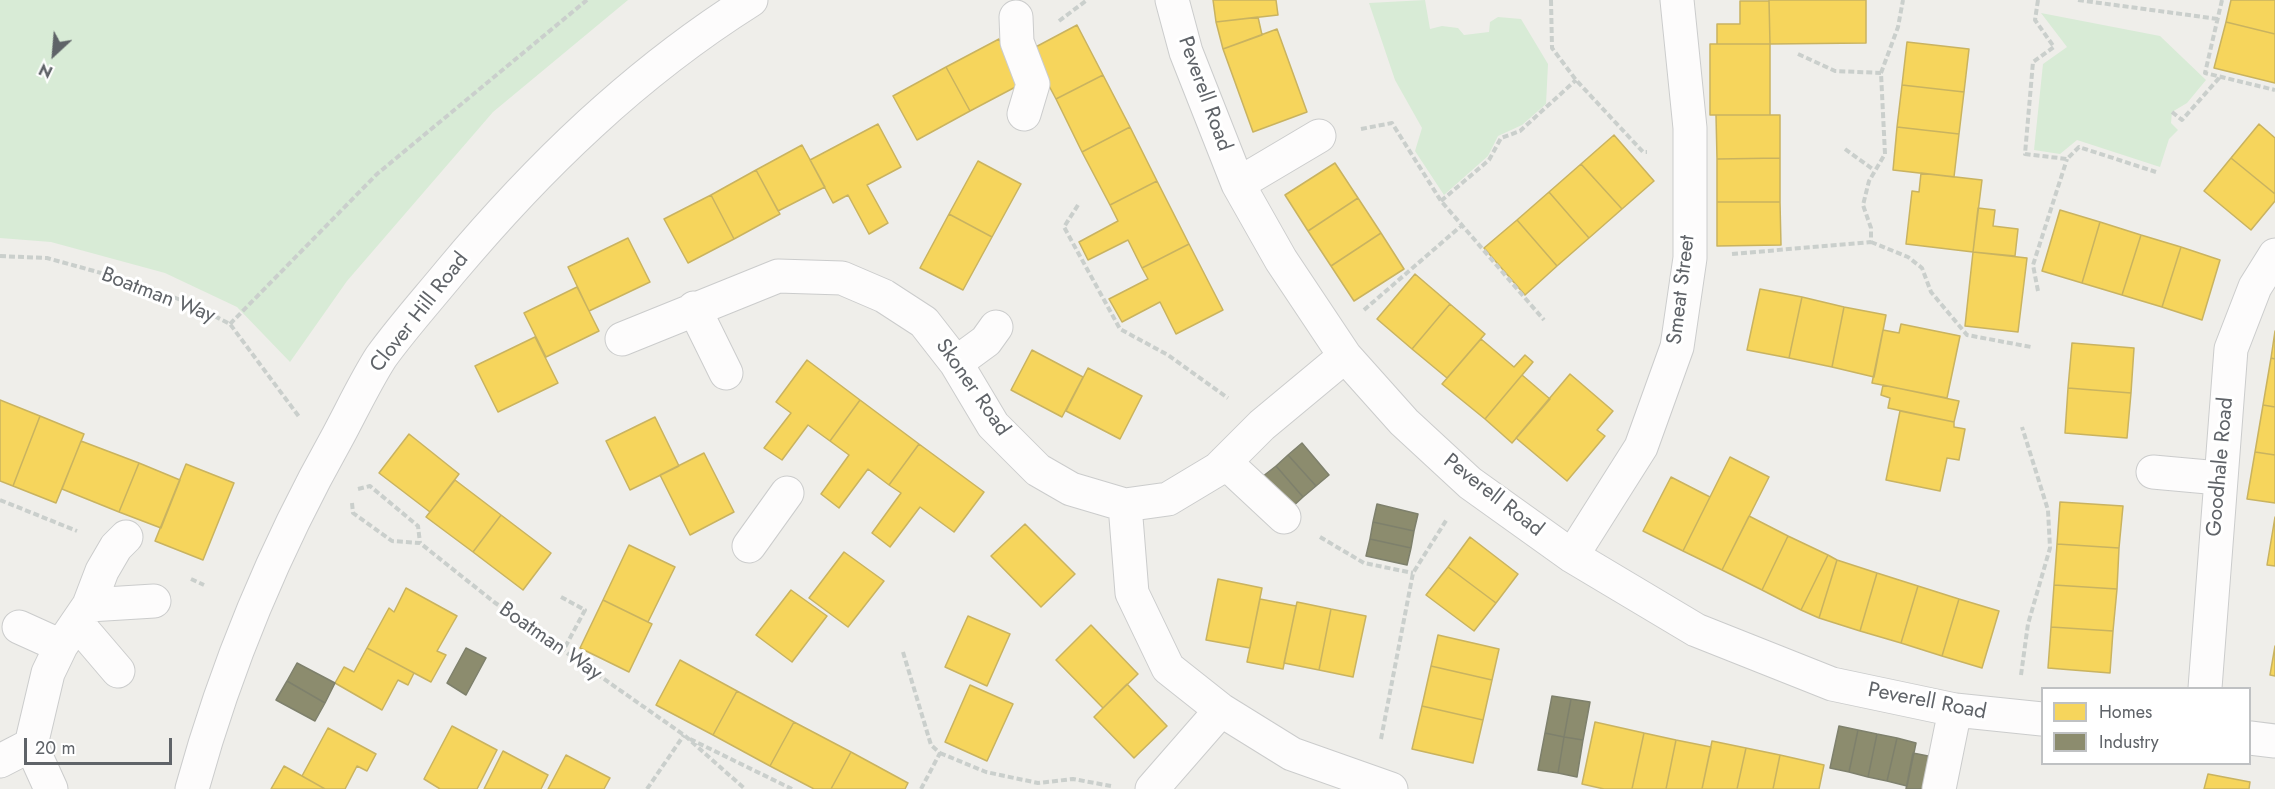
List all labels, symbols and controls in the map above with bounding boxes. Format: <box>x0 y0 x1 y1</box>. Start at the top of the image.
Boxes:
north arrow <box>24 24 84 84</box>
street label: Peverell Road <box>1172 33 1236 155</box>
text: N <box>35 58 57 84</box>
street label: Smeat Street <box>1663 234 1701 346</box>
street label: Clover Hill Road <box>365 248 475 378</box>
street label: Boatman Way <box>97 263 219 329</box>
street label: Skoner Road <box>929 335 1015 441</box>
street label: Goodhale Road <box>2202 396 2240 538</box>
street label: Peverell Road <box>1438 449 1548 543</box>
street label: Boatman Way <box>494 597 606 687</box>
street label: Peverell Road <box>1866 678 1988 726</box>
legend <box>2041 687 2251 765</box>
text: Homes <box>2099 699 2152 725</box>
scale bar <box>27 726 176 764</box>
text: Industry <box>2099 729 2159 755</box>
text: 20 m <box>35 735 75 761</box>

